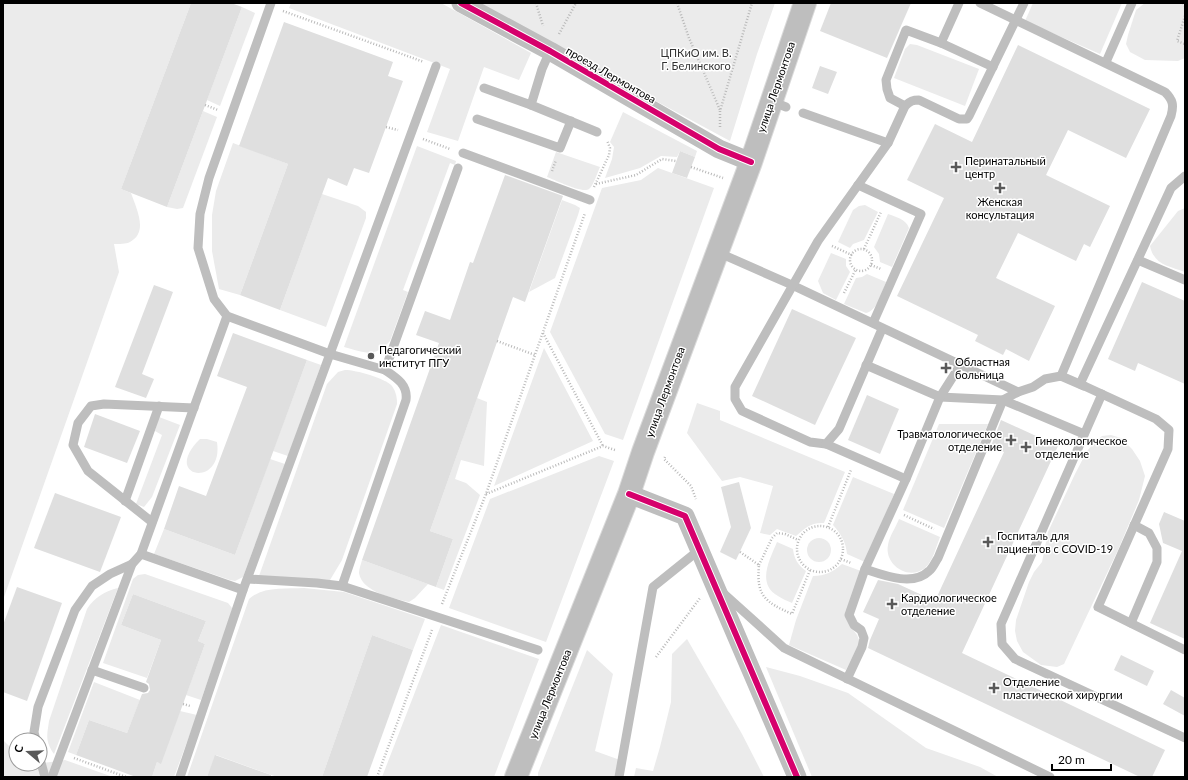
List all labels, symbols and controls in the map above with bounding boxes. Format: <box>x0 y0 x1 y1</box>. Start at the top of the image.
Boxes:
street label: улица Лермонтова <box>754 40 797 134</box>
street label: проезд Лермонтова <box>564 44 658 106</box>
park label: ЦПКиО им. В. Г. Белинского <box>660 46 732 72</box>
place label: Перинатальный центр <box>965 154 1046 180</box>
marker: Перинатальный центр <box>950 161 962 173</box>
marker: Женская консультация <box>994 182 1006 194</box>
place label: Женская консультация <box>966 195 1034 221</box>
place label: Педагогический институт ПГУ <box>379 343 461 369</box>
street label: улица Лермонтова <box>642 345 687 439</box>
marker: Педагогический институт ПГУ <box>366 351 376 361</box>
place label: Областная больница <box>955 355 1010 381</box>
marker: Областная больница <box>940 362 952 374</box>
place label: Травматологическое отделение <box>897 427 1002 453</box>
marker: Травматологическое отделение <box>1005 434 1017 446</box>
place label: Гинекологическое отделение <box>1035 434 1127 460</box>
marker: Гинекологическое отделение <box>1020 441 1032 453</box>
place label: Госпиталь для пациентов с COVID-19 <box>997 529 1113 555</box>
marker: Госпиталь для пациентов с COVID-19 <box>982 536 994 548</box>
place label: Кардиологическое отделение <box>901 591 997 617</box>
marker: Кардиологическое отделение <box>886 598 898 610</box>
street label: улица Лермонтова <box>526 647 573 740</box>
place label: Отделение пластической хирургии <box>1003 675 1123 701</box>
marker: Отделение пластической хирургии <box>988 682 1000 694</box>
north arrow <box>8 732 48 772</box>
text: С <box>11 742 26 754</box>
scale bar <box>1052 746 1111 772</box>
text: 20 m <box>1058 752 1085 767</box>

